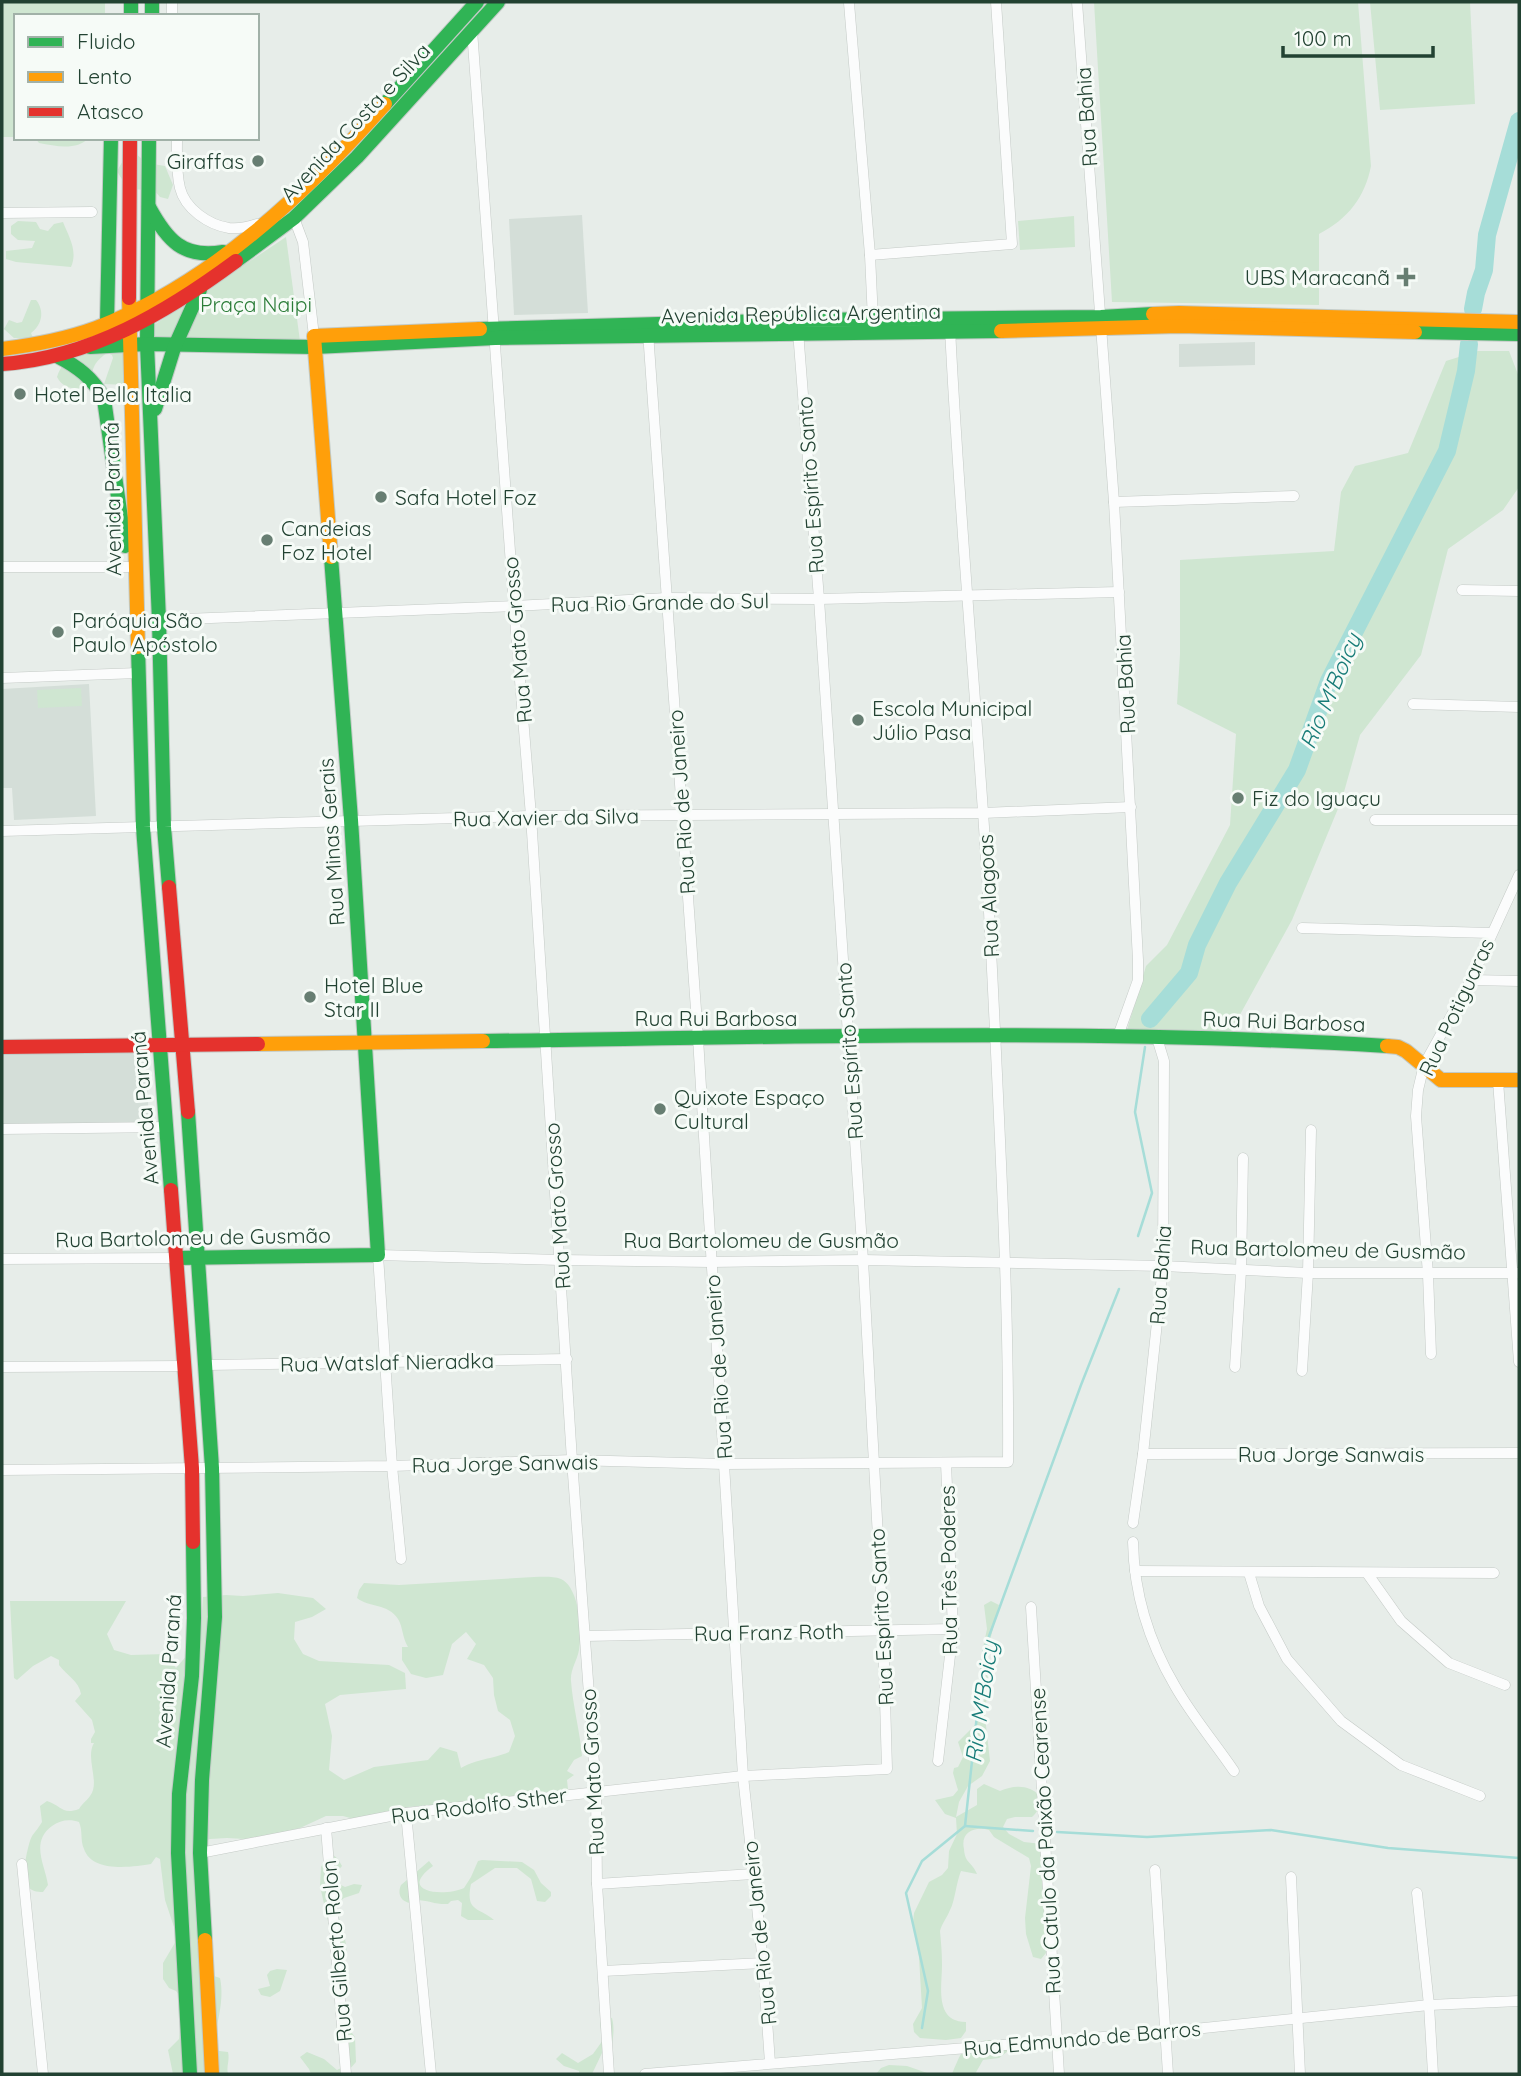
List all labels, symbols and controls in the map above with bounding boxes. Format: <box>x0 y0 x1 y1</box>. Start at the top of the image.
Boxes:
legend <box>14 14 259 140</box>
scale bar <box>1283 14 1434 58</box>
text: 100 m <box>1294 25 1352 51</box>
text: Fluido <box>77 28 135 54</box>
street label: Avenida Costa e Silva <box>275 37 435 207</box>
text: Lento <box>77 63 132 89</box>
street label: Rua Bahia <box>1070 66 1102 168</box>
text: Atasco <box>77 98 144 124</box>
place label: Giraffas <box>167 148 244 174</box>
marker: Giraffas <box>250 153 266 169</box>
place label: UBS Maracanã <box>1245 264 1390 290</box>
marker: UBS Maracanã <box>1396 267 1416 287</box>
park label: Praça Naipi <box>200 291 312 317</box>
street label: Avenida República Argentina <box>661 298 941 328</box>
place label: Hotel Bella Italia <box>34 381 192 407</box>
marker: Hotel Bella Italia <box>12 386 28 402</box>
street label: Rua Espírito Santo <box>791 395 829 575</box>
street label: Avenida Paraná <box>98 422 126 576</box>
place label: Safa Hotel Foz <box>395 484 537 510</box>
marker: Safa Hotel Foz <box>373 489 389 505</box>
place label: Candeias Foz Hotel <box>281 515 372 565</box>
marker: Candeias Foz Hotel <box>259 532 275 548</box>
street label: Rua Mato Grosso <box>497 556 537 724</box>
street label: Rua Rio Grande do Sul <box>550 587 770 617</box>
place label: Paróquia São Paulo Apóstolo <box>72 607 218 657</box>
marker: Paróquia São Paulo Apóstolo <box>50 624 66 640</box>
water label: Rio M'Boicy <box>1293 627 1368 753</box>
street label: Rua Bahia <box>1109 633 1141 735</box>
place label: Escola Municipal Júlio Pasa <box>872 695 1032 745</box>
street label: Rua Rio de Janeiro <box>662 709 700 895</box>
marker: Escola Municipal Júlio Pasa <box>850 712 866 728</box>
street label: Rua Minas Gerais <box>312 757 350 927</box>
place label: Fiz do Iguaçu <box>1252 785 1381 811</box>
marker: Fiz do Iguaçu <box>1230 790 1246 806</box>
street label: Rua Xavier da Silva <box>453 802 639 832</box>
street label: Rua Alagoas <box>972 834 1004 958</box>
street label: Rua Potiguaras <box>1413 934 1499 1080</box>
street label: Rua Espírito Santo <box>830 961 868 1141</box>
place label: Hotel Blue Star II <box>324 972 423 1022</box>
marker: Hotel Blue Star II <box>302 989 318 1005</box>
street label: Rua Rui Barbosa <box>635 1005 797 1031</box>
street label: Rua Rui Barbosa <box>1202 1005 1366 1037</box>
street label: Avenida Paraná <box>124 1030 164 1186</box>
place label: Quixote Espaço Cultural <box>674 1084 825 1134</box>
marker: Quixote Espaço Cultural <box>652 1101 668 1117</box>
street label: Rua Mato Grosso <box>538 1122 576 1290</box>
street label: Rua Bartolomeu de Gusmão <box>55 1222 331 1252</box>
street label: Rua Bahia <box>1144 1224 1176 1326</box>
street label: Rua Bartolomeu de Gusmão <box>623 1227 899 1253</box>
street label: Rua Bartolomeu de Gusmão <box>1190 1234 1466 1264</box>
street label: Rua Rio de Janeiro <box>699 1274 737 1460</box>
street label: Rua Watslaf Nieradka <box>280 1347 494 1377</box>
street label: Rua Jorge Sanwais <box>1238 1441 1424 1467</box>
street label: Rua Jorge Sanwais <box>411 1448 599 1478</box>
street label: Rua Três Poderes <box>934 1485 962 1655</box>
street label: Rua Espírito Santo <box>863 1528 899 1706</box>
street label: Avenida Paraná <box>150 1593 186 1749</box>
street label: Rua Franz Roth <box>694 1618 844 1646</box>
water label: Rio M'Boicy <box>958 1637 1004 1765</box>
street label: Rua Catulo da Paixão Cearense <box>1024 1687 1066 1995</box>
street label: Rua Mato Grosso <box>575 1688 609 1856</box>
street label: Rua Rodolfo Sther <box>389 1781 569 1829</box>
street label: Rua Rio de Janeiro <box>736 1840 782 2026</box>
street label: Rua Gilberto Rolon <box>315 1859 357 2043</box>
street label: Rua Edmundo de Barros <box>962 2015 1202 2061</box>

